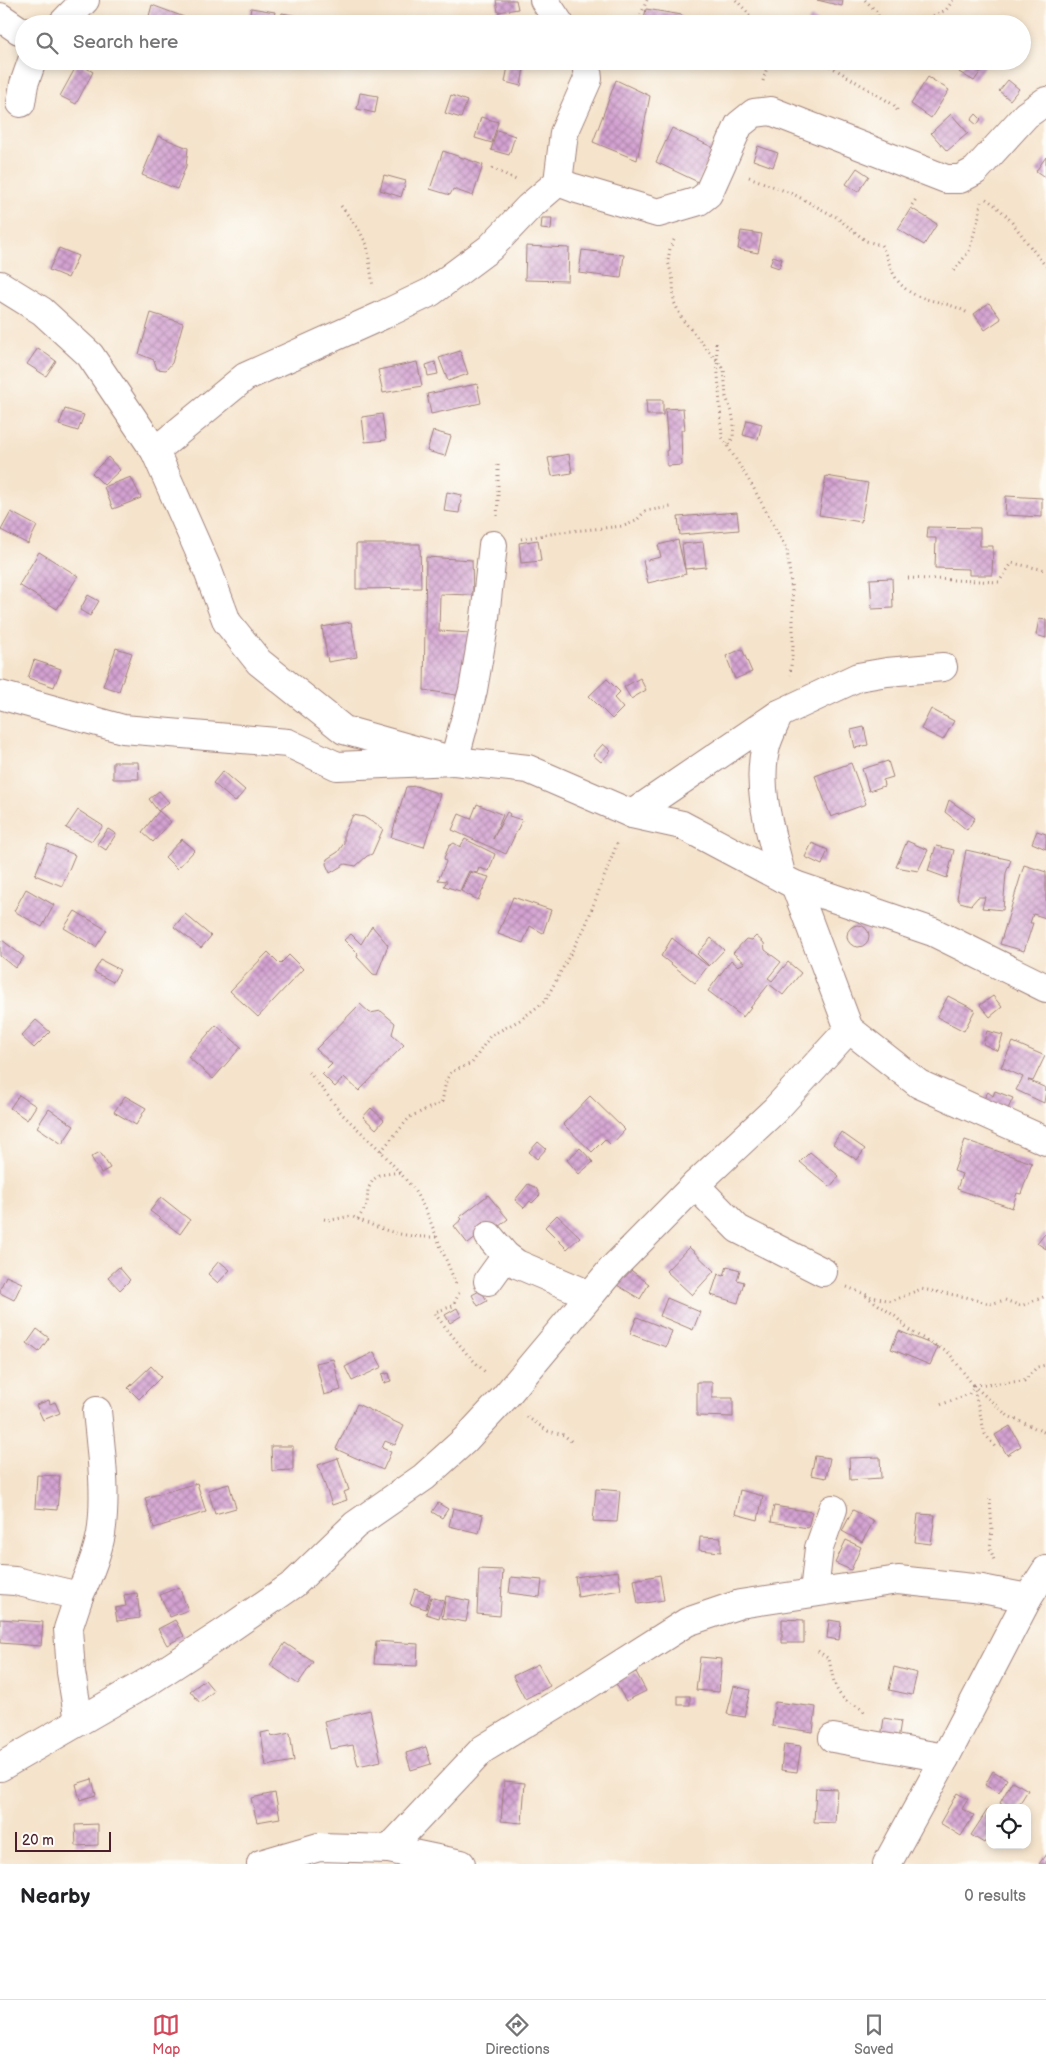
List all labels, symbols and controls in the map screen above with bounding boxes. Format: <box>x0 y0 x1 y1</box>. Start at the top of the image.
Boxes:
search box <box>15 15 1031 70</box>
icon: search <box>33 29 61 57</box>
text: Search here <box>73 31 178 54</box>
map controls <box>986 1804 1031 1849</box>
button: locate <box>986 1804 1031 1849</box>
scale bar <box>15 1829 111 1852</box>
text: 20 m <box>22 1832 54 1849</box>
text: Nearby <box>20 1884 90 1909</box>
text: 0 results <box>964 1887 1026 1906</box>
tab: Map <box>152 2011 181 2058</box>
tab: Directions <box>485 2011 550 2058</box>
tab: Saved <box>854 2011 894 2058</box>

